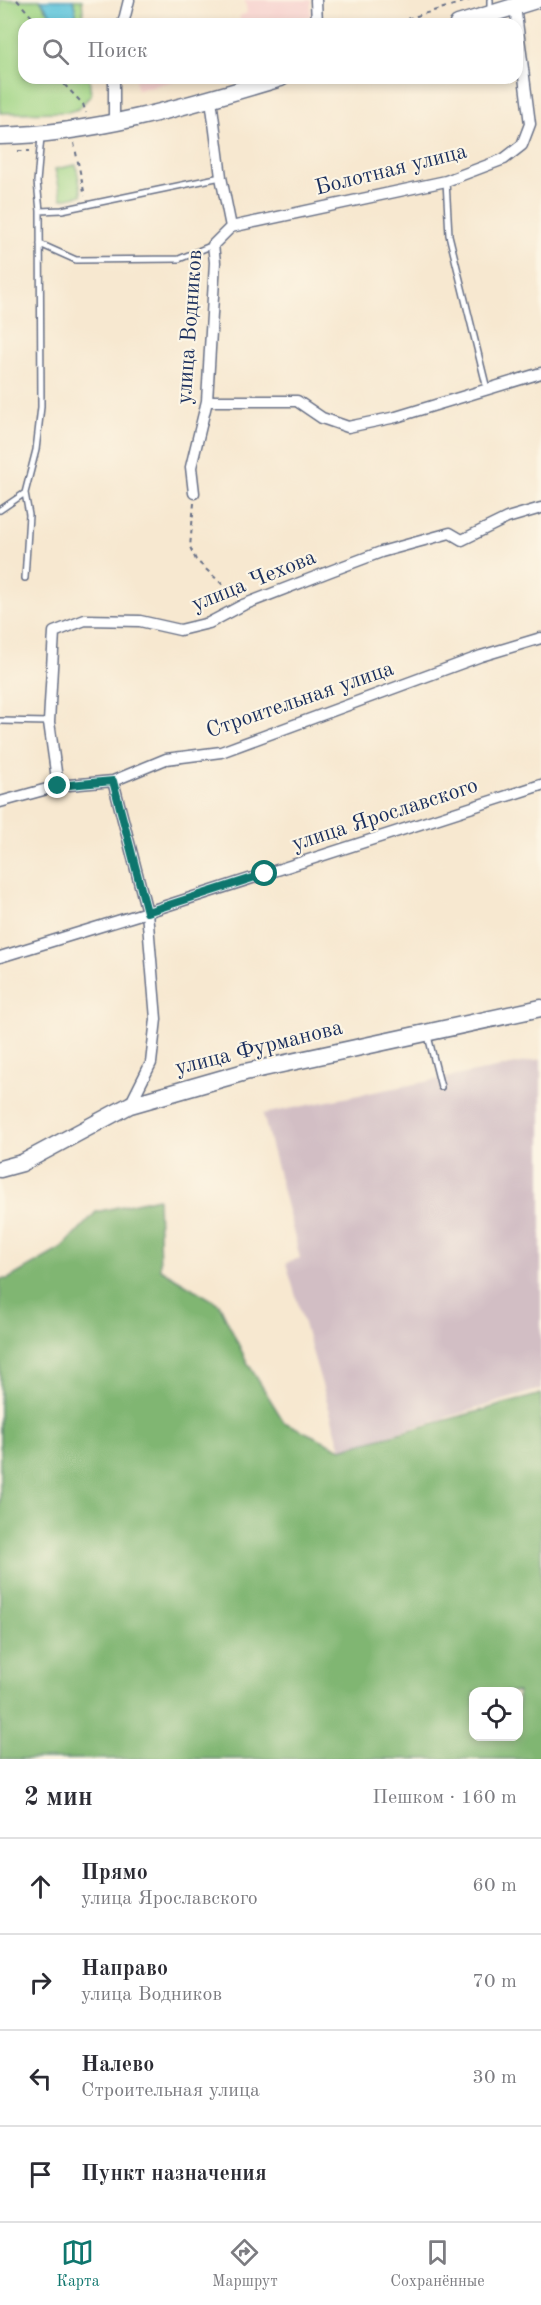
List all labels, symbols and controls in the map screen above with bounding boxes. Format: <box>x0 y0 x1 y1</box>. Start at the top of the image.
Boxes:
search box <box>18 18 523 84</box>
icon: search <box>39 35 72 68</box>
text: Поиск <box>87 40 148 62</box>
street label: Болотная улица <box>313 140 469 200</box>
street label: улица Водников <box>174 249 206 405</box>
street label: улица Чехова <box>189 546 319 616</box>
street label: Строительная улица <box>203 658 397 742</box>
route end <box>44 772 70 798</box>
street label: улица Ярославского <box>289 775 481 855</box>
route start <box>251 860 277 886</box>
street label: улица Фурманова <box>173 1017 345 1079</box>
map controls <box>469 1687 523 1741</box>
button: locate <box>469 1687 523 1741</box>
text: 2 мин <box>24 1785 93 1811</box>
text: Пешком · 160 m <box>372 1788 517 1808</box>
text: Прямо <box>81 1862 148 1884</box>
icon: ahead <box>24 1870 57 1903</box>
text: 60 m <box>472 1876 517 1896</box>
text: улица Ярославского <box>81 1889 258 1909</box>
text: Направо <box>81 1958 168 1980</box>
icon: right <box>24 1966 57 1999</box>
text: 70 m <box>472 1972 517 1992</box>
text: улица Водников <box>81 1985 222 2005</box>
text: Налево <box>81 2054 154 2076</box>
icon: left <box>24 2062 57 2095</box>
text: 30 m <box>472 2068 517 2088</box>
text: Строительная улица <box>81 2081 260 2101</box>
icon: arrive <box>24 2158 57 2191</box>
text: Пункт назначения <box>81 2163 267 2185</box>
tab: Карта <box>56 2236 100 2292</box>
tab: Маршрут <box>212 2236 278 2292</box>
tab: Сохранённые <box>390 2236 485 2292</box>

